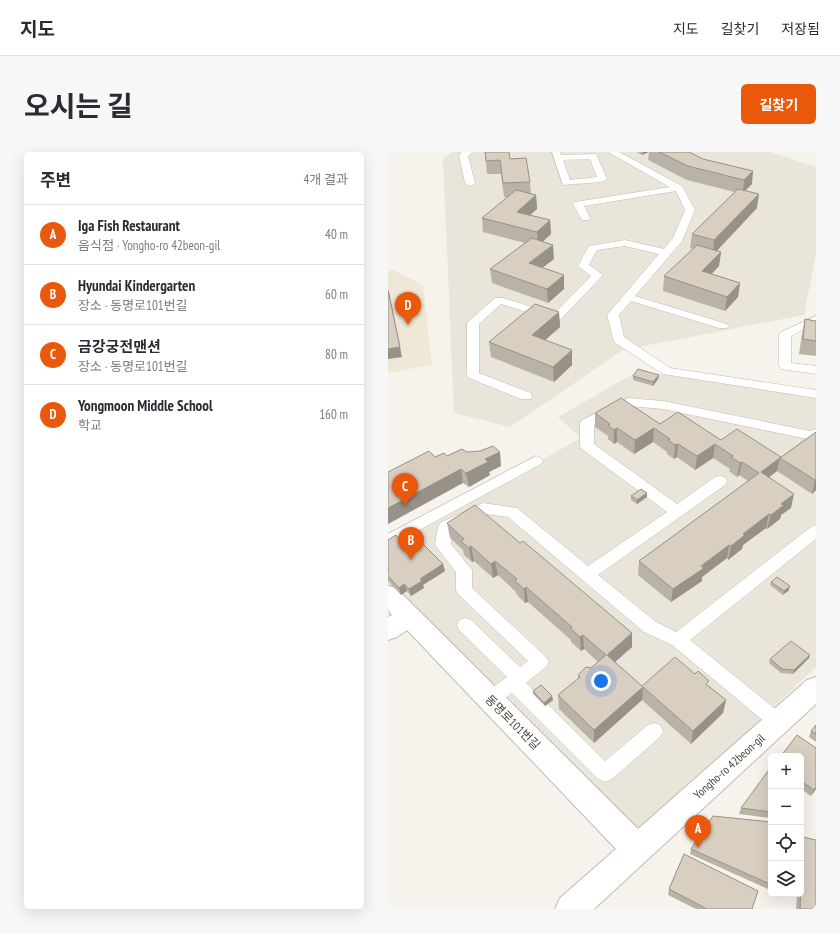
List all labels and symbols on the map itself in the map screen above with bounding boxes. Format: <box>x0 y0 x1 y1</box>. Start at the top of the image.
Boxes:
pin: D <box>395 292 421 325</box>
pin: C <box>392 473 418 506</box>
pin: B <box>398 527 424 560</box>
your location <box>591 671 611 691</box>
street label: 동명로101번길 <box>482 691 544 753</box>
street label: Yongho-ro 42beon-gil <box>690 730 768 802</box>
pin: A <box>685 815 711 848</box>

